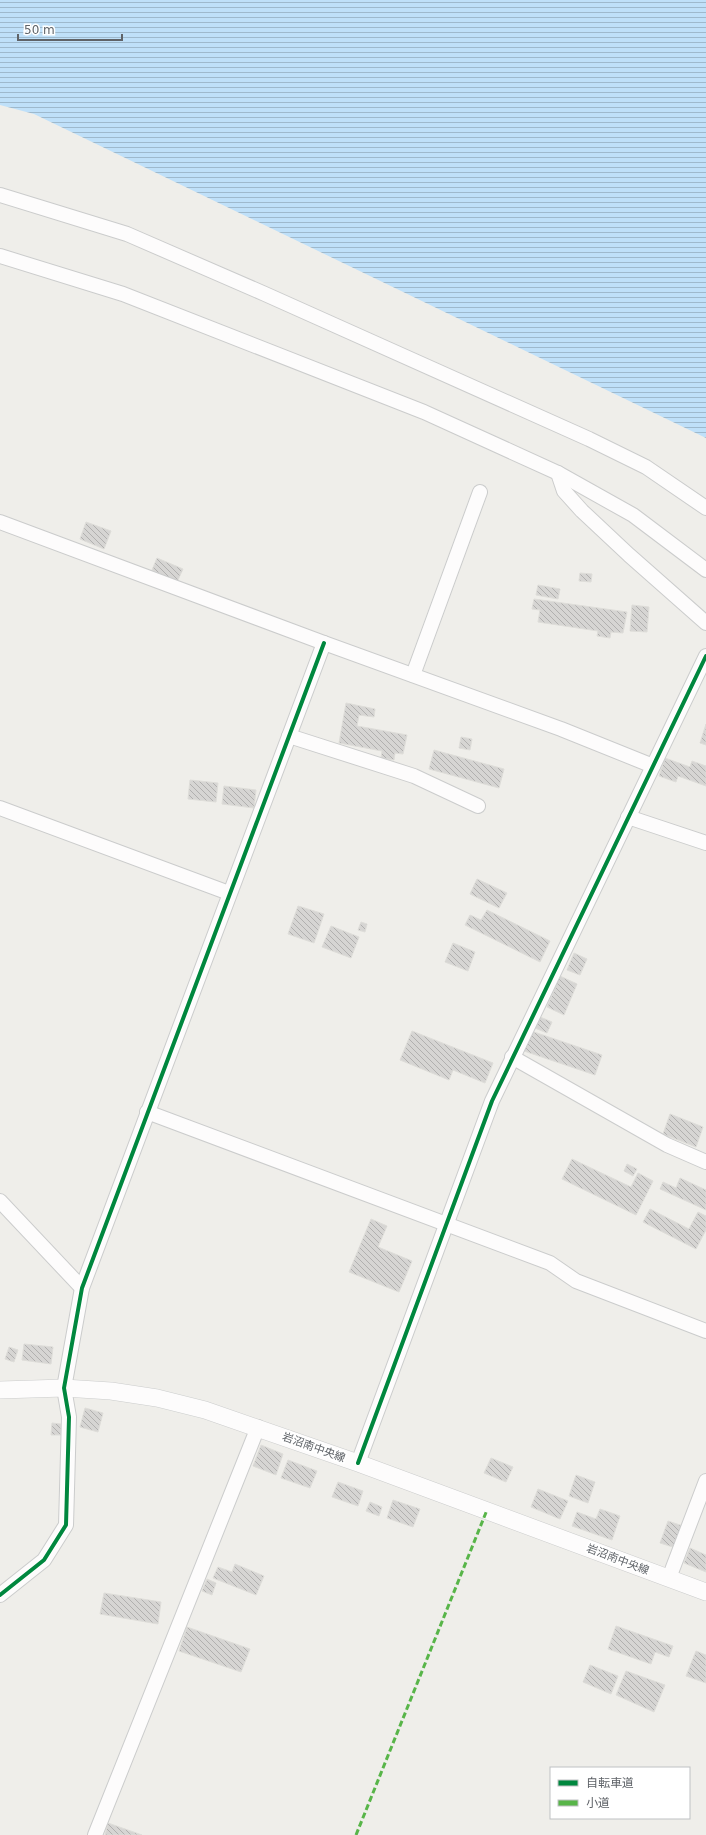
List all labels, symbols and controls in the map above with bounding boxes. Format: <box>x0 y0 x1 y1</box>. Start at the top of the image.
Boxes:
scale bar <box>18 16 122 42</box>
text: 50 m <box>24 23 55 37</box>
street label: 岩沼南中央線 <box>281 1430 347 1465</box>
street label: 岩沼南中央線 <box>585 1542 651 1577</box>
legend <box>550 1767 690 1819</box>
text: 自転車道 <box>586 1776 634 1790</box>
text: 小道 <box>586 1796 610 1810</box>

